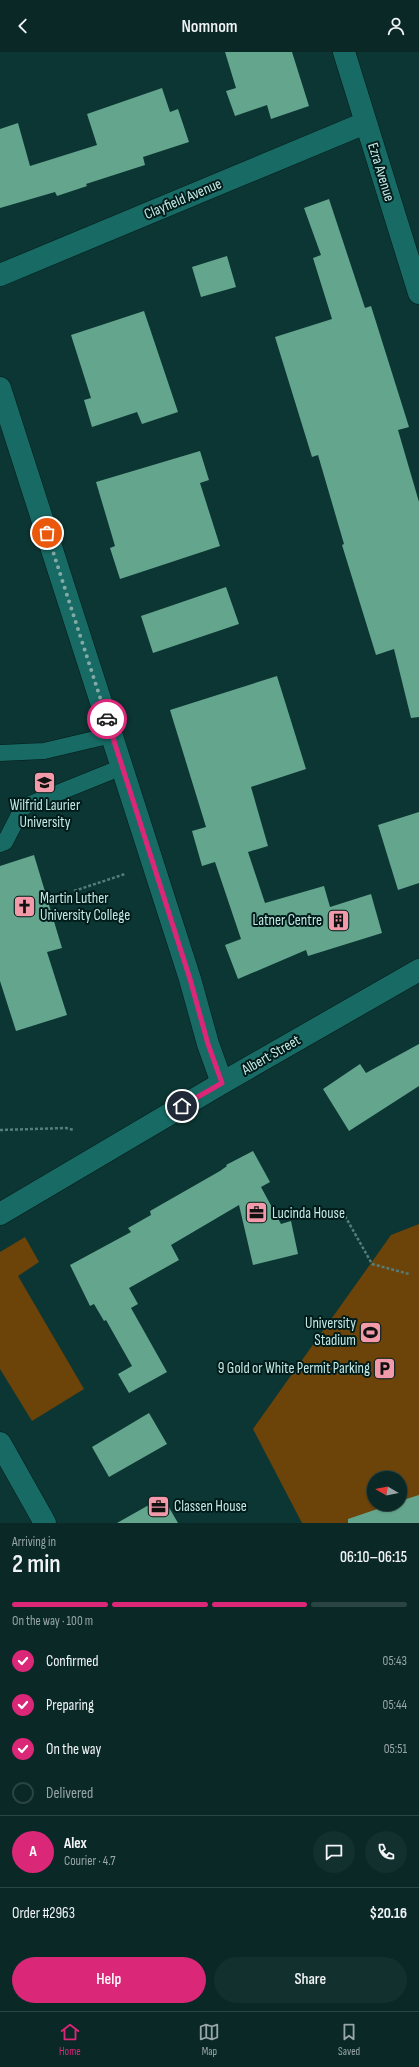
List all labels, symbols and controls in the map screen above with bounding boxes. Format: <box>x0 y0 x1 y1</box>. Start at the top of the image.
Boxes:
icon: back <box>12 15 34 37</box>
icon: person <box>385 15 407 37</box>
text: Nomnom <box>181 16 238 37</box>
street label: Ezra Avenue <box>363 140 399 204</box>
street label: Clayfield Avenue <box>141 174 225 224</box>
pin <box>30 516 64 550</box>
icon: bag <box>36 522 58 544</box>
courier <box>87 699 127 739</box>
icon: car <box>96 708 118 730</box>
school or university icon: Wilfrid Laurier University <box>32 769 58 795</box>
place label: Wilfrid Laurier University <box>10 796 81 832</box>
place label: Martin Luther University College <box>40 889 130 925</box>
church icon: Martin Luther University College <box>12 894 38 920</box>
building icon: Latner Centre <box>325 907 351 933</box>
place label: Latner Centre <box>253 911 322 930</box>
street label: Albert Street <box>237 1030 304 1080</box>
pin <box>165 1089 199 1123</box>
icon: home <box>171 1095 193 1117</box>
office icon: Lucinda House <box>243 1200 269 1226</box>
place label: Lucinda House <box>272 1204 345 1223</box>
place label: University Stadium <box>305 1314 356 1350</box>
sports icon: University Stadium <box>358 1319 384 1345</box>
parking icon: 9 Gold or White Permit Parking <box>372 1355 398 1381</box>
place label: 9 Gold or White Permit Parking <box>218 1359 370 1378</box>
north arrow <box>367 1471 407 1511</box>
map controls <box>367 1471 407 1511</box>
office icon: Classen House <box>145 1493 171 1519</box>
place label: Classen House <box>174 1497 247 1516</box>
text: Arriving in <box>12 1534 56 1550</box>
text: 06:10–06:15 <box>340 1548 407 1567</box>
text: 2 min <box>12 1549 61 1580</box>
text: On the way · 100 m <box>12 1613 93 1629</box>
icon: check <box>12 1650 34 1672</box>
text: Confirmed <box>46 1652 99 1671</box>
text: 05:43 <box>383 1653 407 1669</box>
icon: check <box>12 1694 34 1716</box>
text: Preparing <box>46 1696 94 1715</box>
text: 05:44 <box>383 1697 407 1713</box>
icon: check <box>12 1738 34 1760</box>
text: On the way <box>46 1740 101 1759</box>
text: 05:51 <box>384 1741 407 1757</box>
text: Delivered <box>46 1784 93 1803</box>
button: chat <box>313 1831 355 1873</box>
button: phone <box>365 1831 407 1873</box>
text: Alex <box>64 1834 87 1853</box>
text: A <box>29 1842 37 1861</box>
text: Courier · 4.7 <box>64 1853 116 1869</box>
text: Order #2963 <box>12 1904 75 1923</box>
text: $20.16 <box>369 1904 407 1923</box>
button: Help <box>12 1957 206 2003</box>
button: Share <box>214 1957 407 2003</box>
tab: Home <box>59 2021 81 2058</box>
tab: Map <box>198 2021 220 2058</box>
tab: Saved <box>338 2021 360 2058</box>

